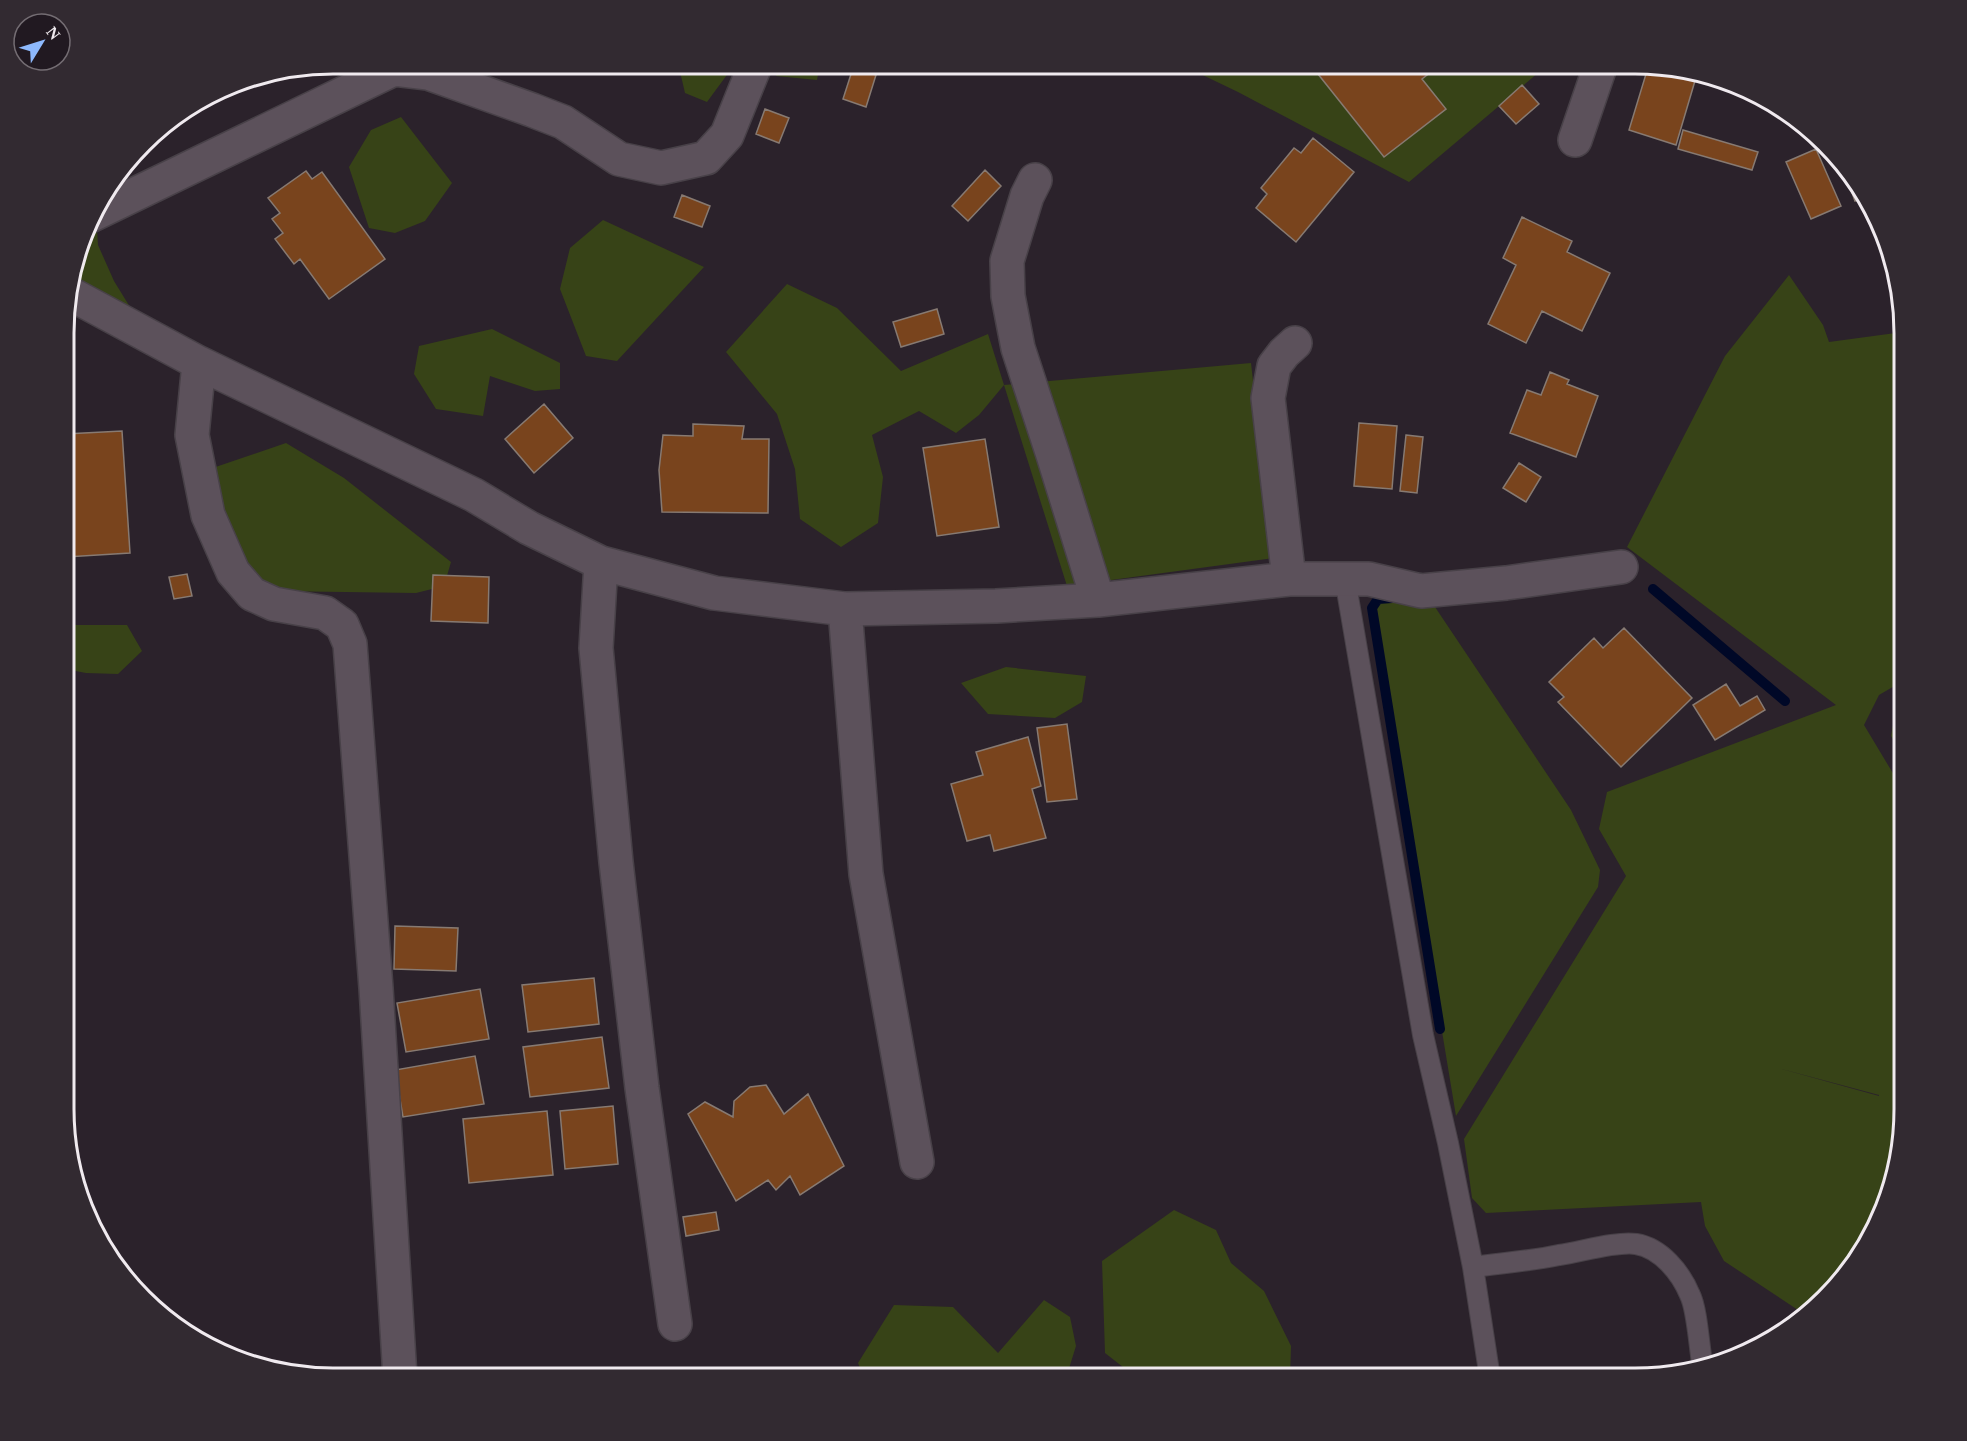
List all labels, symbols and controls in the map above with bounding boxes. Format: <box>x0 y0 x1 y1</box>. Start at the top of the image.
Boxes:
north arrow <box>12 12 72 72</box>
text: N <box>43 23 64 43</box>

